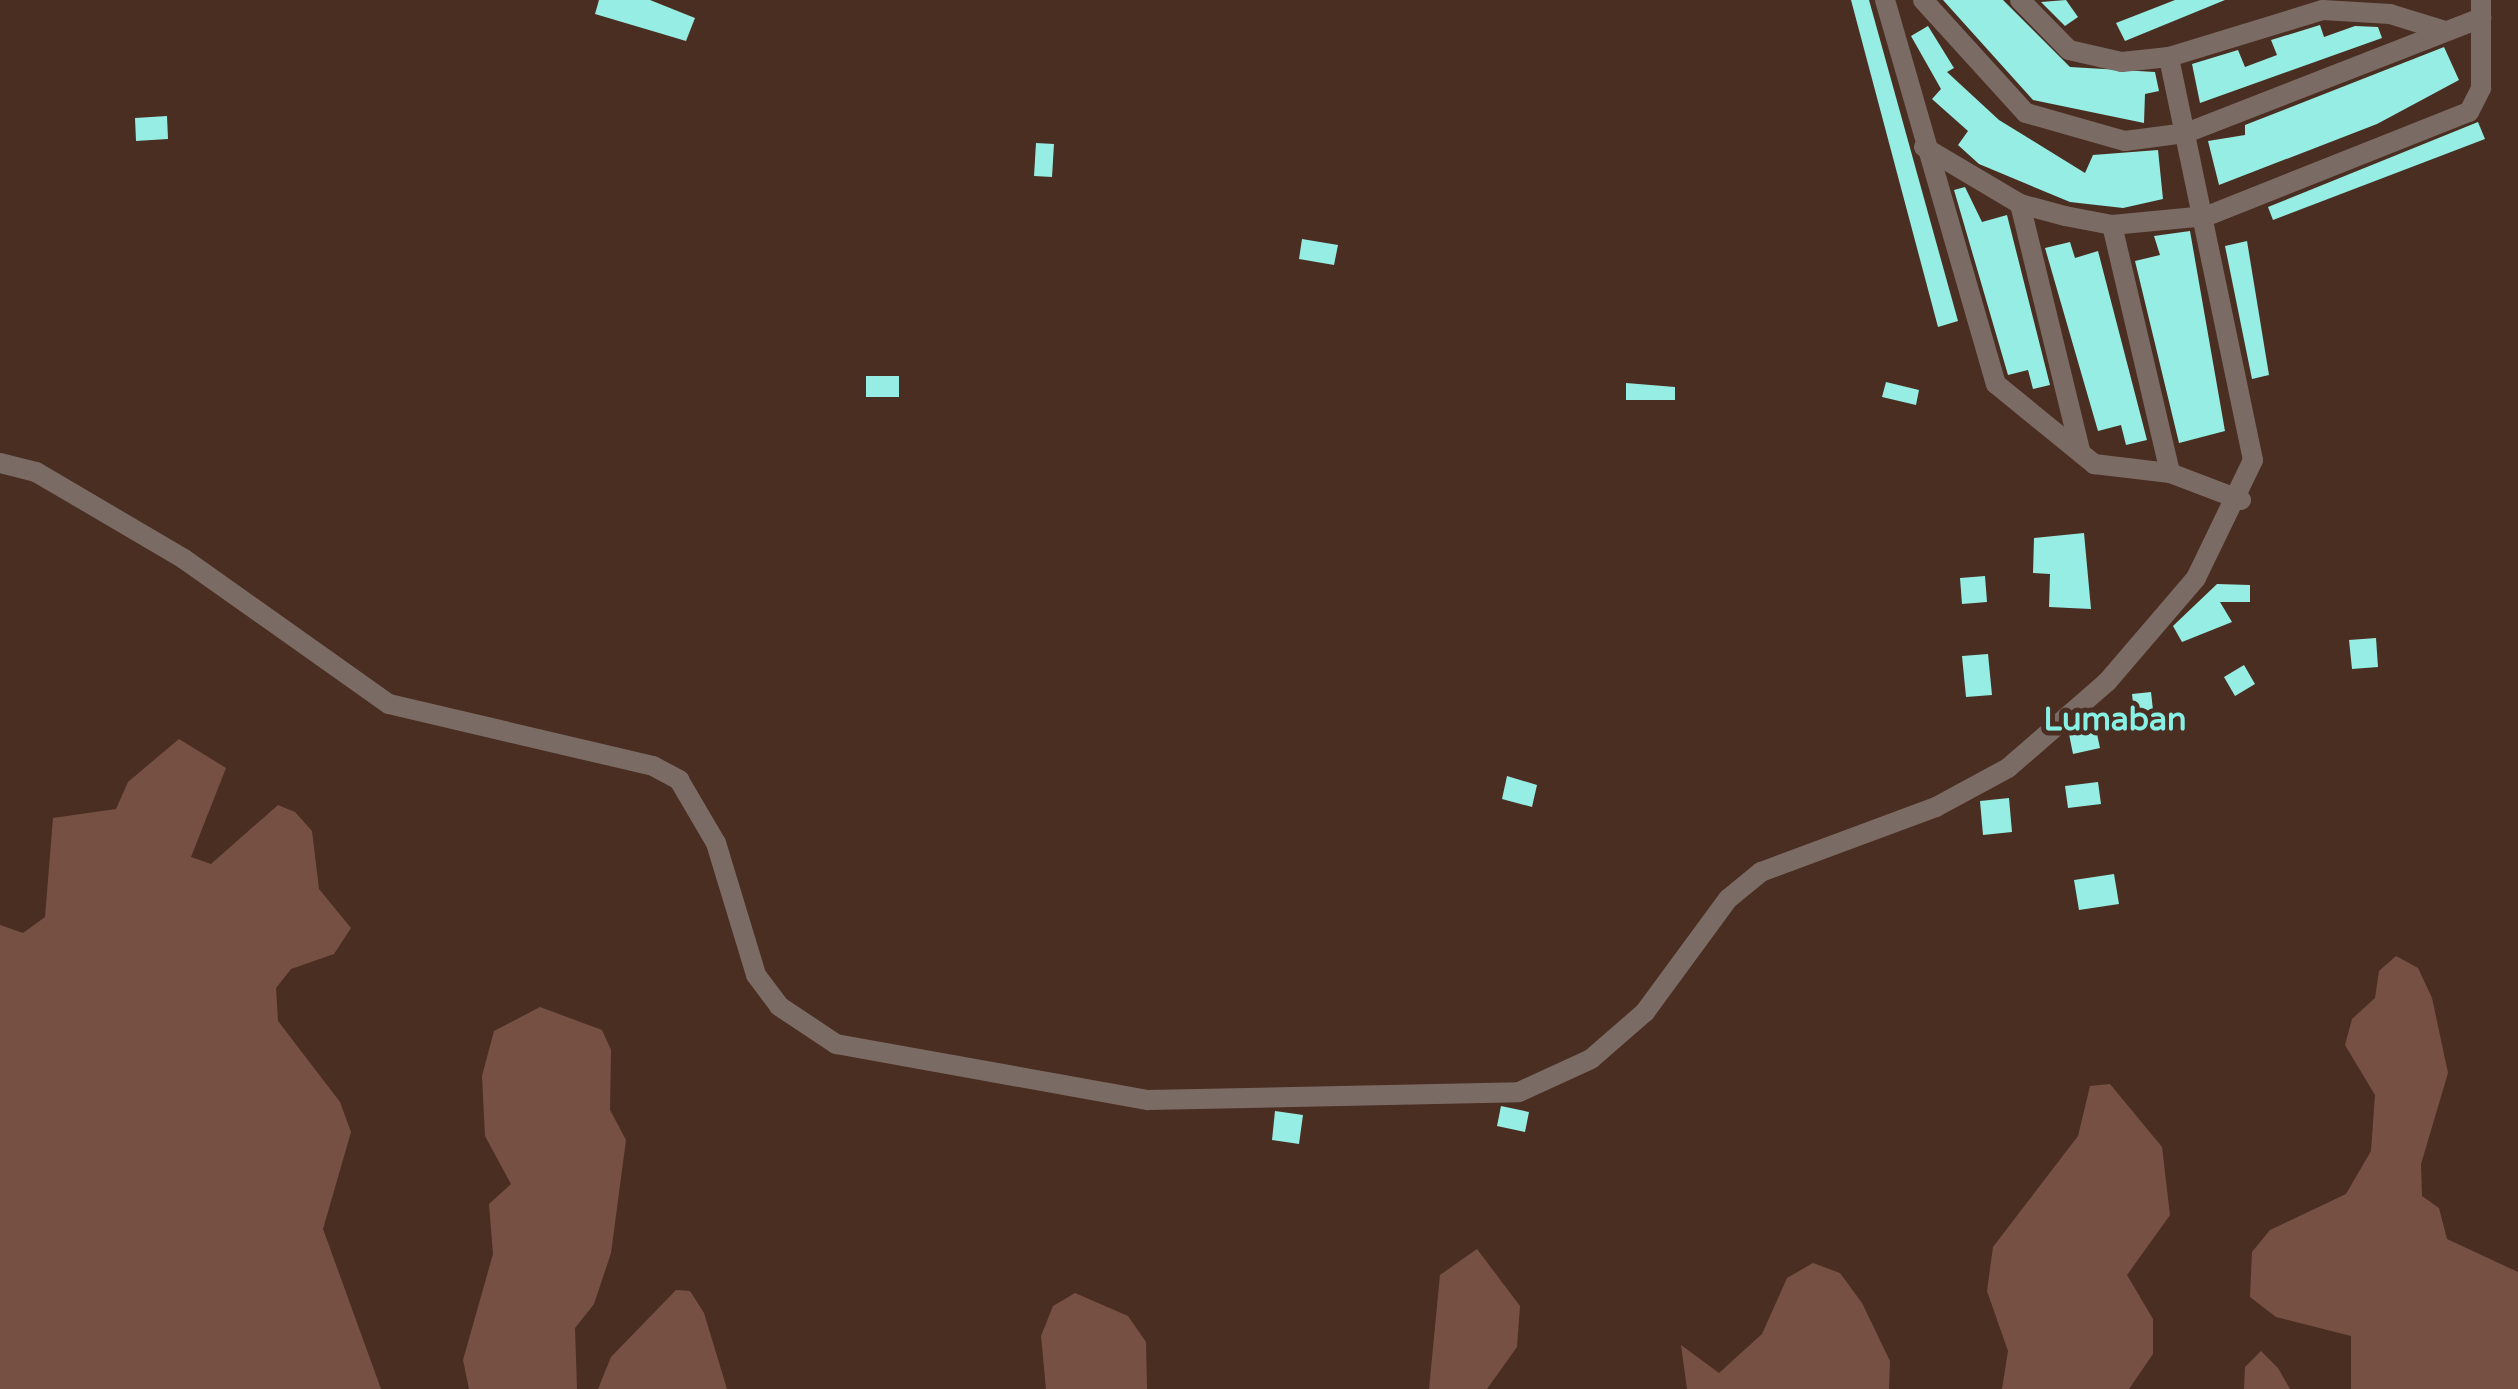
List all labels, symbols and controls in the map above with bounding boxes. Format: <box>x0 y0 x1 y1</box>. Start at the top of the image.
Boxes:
district label: Lumaban <box>2044 701 2186 739</box>

